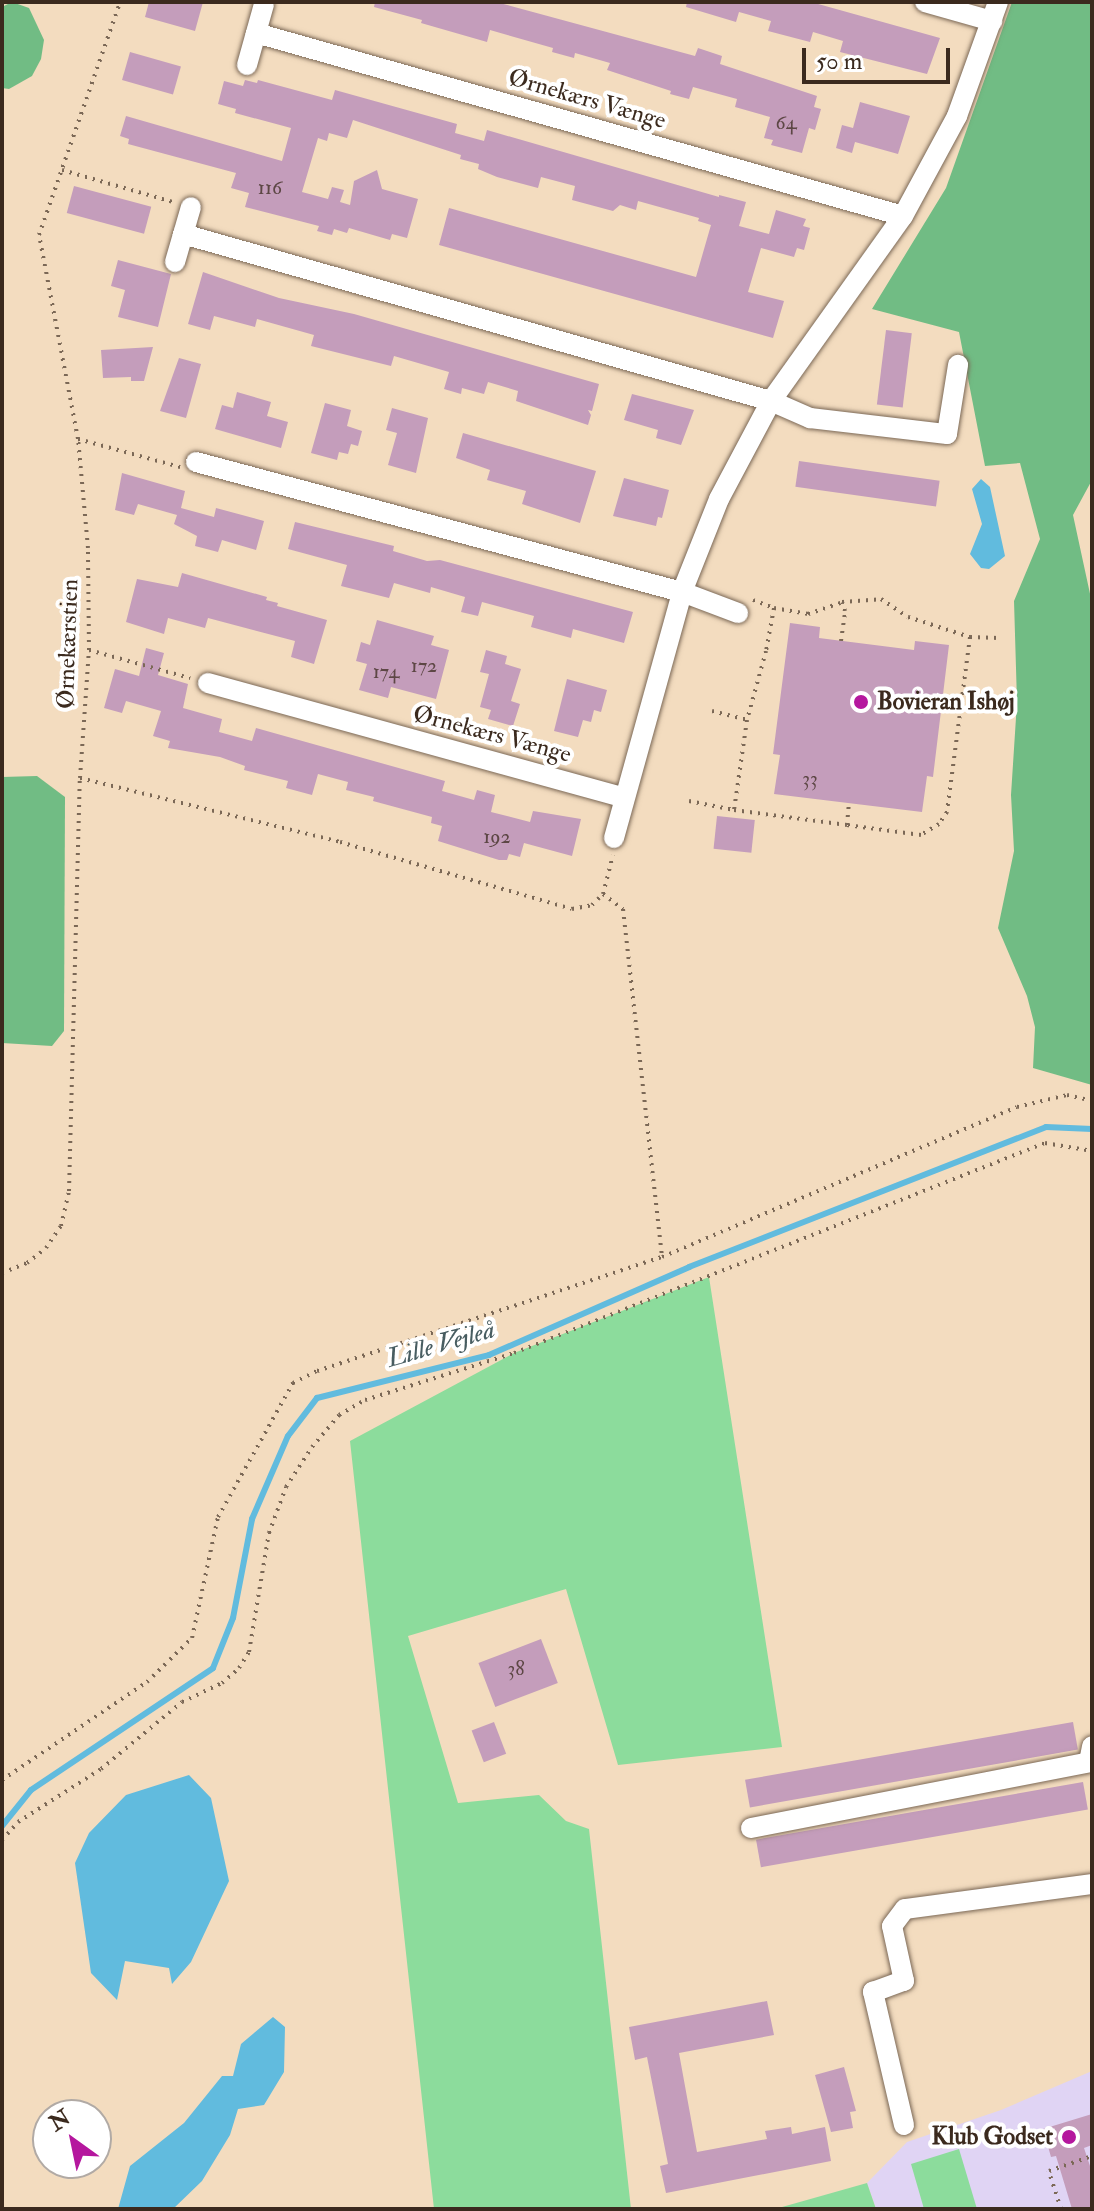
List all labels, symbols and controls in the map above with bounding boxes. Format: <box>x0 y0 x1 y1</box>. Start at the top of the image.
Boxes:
scale bar <box>806 32 954 82</box>
text: 50 m <box>816 46 862 77</box>
street label: Ørnekærs Vænge <box>505 63 669 135</box>
house number: 64 <box>776 110 796 134</box>
house number: 116 <box>258 175 282 199</box>
street label: Ørnekærstien <box>51 578 85 710</box>
house number: 172 <box>411 653 437 677</box>
house number: 174 <box>373 659 399 683</box>
place label: Bovieran Ishøj <box>877 688 1015 716</box>
marker: Bovieran Ishøj <box>852 693 870 711</box>
street label: Ørnekærs Vænge <box>410 699 574 769</box>
house number: 33 <box>802 766 818 790</box>
house number: 192 <box>483 824 511 848</box>
water label: Lille Vejleå <box>383 1315 499 1375</box>
house number: 38 <box>507 1656 525 1680</box>
north arrow <box>32 2099 112 2179</box>
text: N <box>44 2103 76 2138</box>
place label: Klub Godset <box>931 2123 1053 2151</box>
marker: Klub Godset <box>1060 2128 1078 2146</box>

